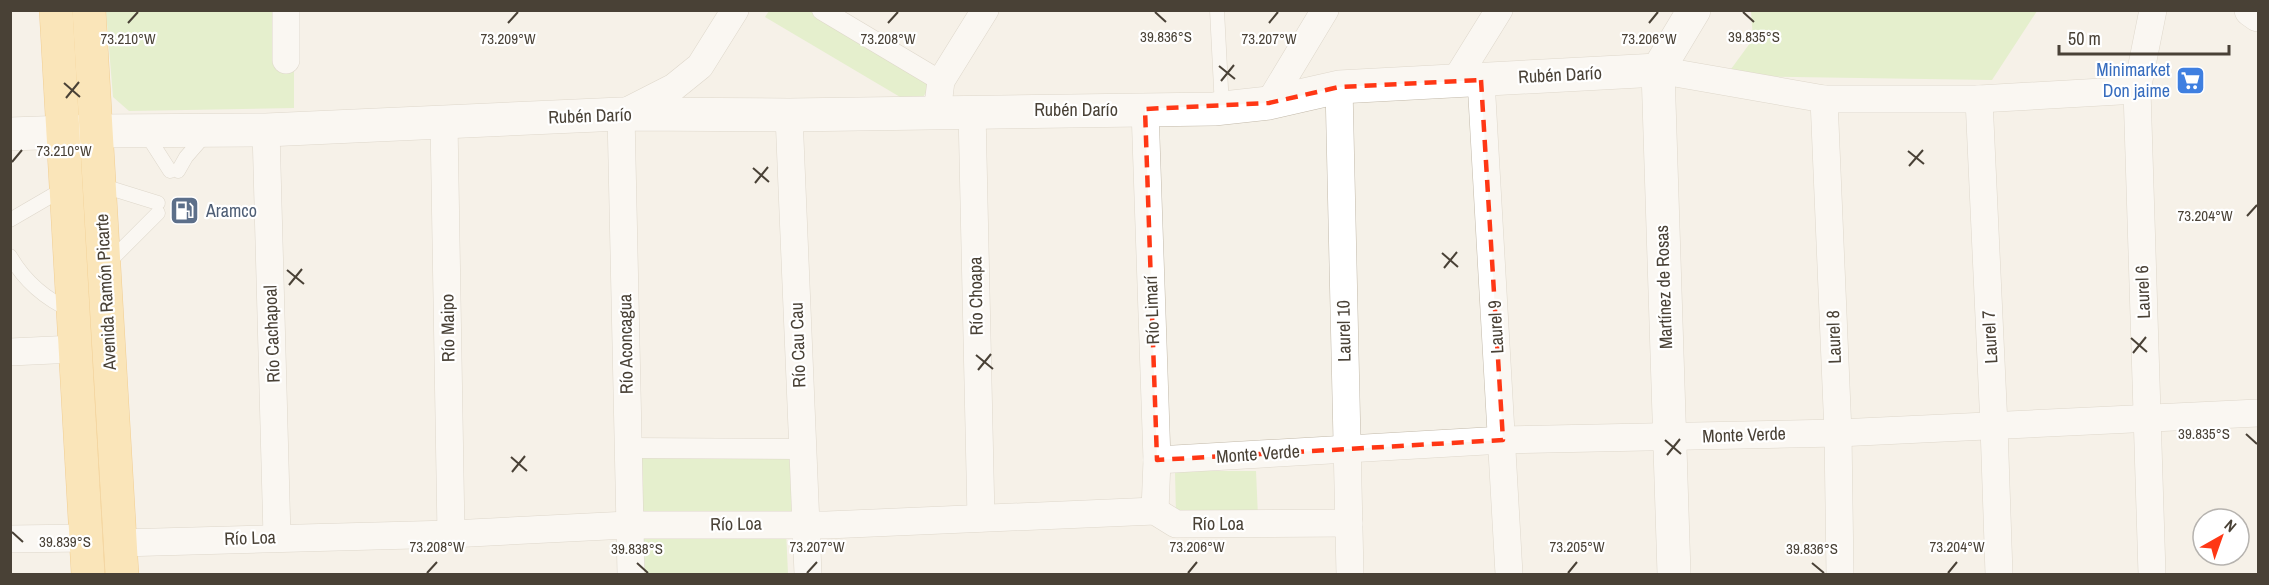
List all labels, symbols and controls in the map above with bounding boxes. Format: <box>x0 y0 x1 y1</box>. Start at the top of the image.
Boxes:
scale bar <box>2059 18 2228 56</box>
text: 39.836°S <box>1140 26 1192 47</box>
text: 39.835°S <box>1728 26 1780 47</box>
text: 50 m <box>2068 26 2101 51</box>
text: 73.210°W <box>100 28 156 49</box>
text: 73.209°W <box>480 28 536 49</box>
text: 73.208°W <box>860 28 916 49</box>
text: 73.207°W <box>1241 28 1297 49</box>
text: 73.206°W <box>1621 28 1677 49</box>
place label: Minimarket Don jaime <box>2096 57 2170 103</box>
street label: Rubén Darío <box>1518 60 1602 89</box>
supermarket icon: Minimarket Don jaime <box>2175 64 2207 96</box>
street label: Rubén Darío <box>1034 97 1118 122</box>
street label: Rubén Darío <box>548 102 632 129</box>
text: 73.210°W <box>36 140 92 161</box>
fuel station icon: Aramco <box>169 195 201 227</box>
place label: Aramco <box>205 198 257 223</box>
text: 73.204°W <box>2177 205 2233 226</box>
street label: Avenida Ramón Picarte <box>89 213 122 372</box>
street label: Martínez de Rosas <box>1649 225 1678 349</box>
street label: Río Choapa <box>962 256 989 336</box>
street label: Laurel 6 <box>2129 265 2156 319</box>
street label: Río Limarí <box>1138 274 1165 345</box>
street label: Río Cachapoal <box>257 285 286 383</box>
street label: Río Maipo <box>434 294 461 362</box>
street label: Río Aconcagua <box>612 294 639 394</box>
street label: Laurel 10 <box>1330 300 1357 362</box>
street label: Laurel 9 <box>1482 300 1509 354</box>
street label: Río Cau Cau <box>784 302 811 388</box>
street label: Laurel 8 <box>1820 310 1847 364</box>
street label: Laurel 7 <box>1976 310 2003 364</box>
street label: Monte Verde <box>1702 421 1786 448</box>
text: 39.835°S <box>2178 423 2230 444</box>
street label: Monte Verde <box>1215 438 1301 469</box>
north arrow <box>2191 507 2251 567</box>
street label: Río Loa <box>710 511 762 536</box>
street label: Río Loa <box>1192 511 1244 536</box>
text: N <box>2220 514 2241 537</box>
street label: Río Loa <box>224 524 276 551</box>
text: 39.839°S <box>39 531 91 552</box>
text: 73.208°W <box>409 536 465 557</box>
text: 73.207°W <box>789 536 845 557</box>
text: 73.206°W <box>1169 536 1225 557</box>
text: 73.205°W <box>1549 536 1605 557</box>
text: 73.204°W <box>1929 536 1985 557</box>
text: 39.838°S <box>611 538 663 559</box>
text: 39.836°S <box>1786 538 1838 559</box>

